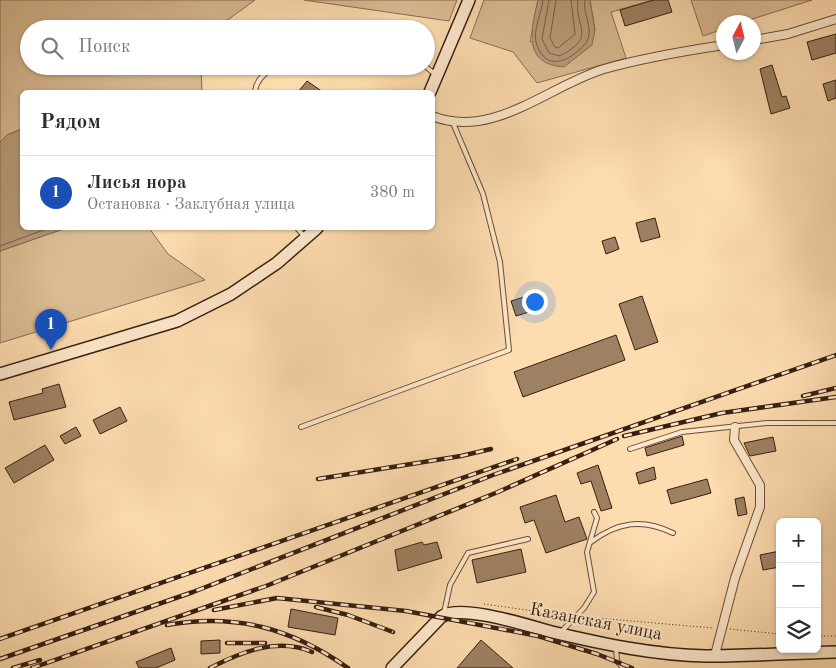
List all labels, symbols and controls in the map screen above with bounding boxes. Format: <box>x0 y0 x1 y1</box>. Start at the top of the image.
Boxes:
north arrow <box>716 15 761 60</box>
search box <box>20 20 435 75</box>
icon: search <box>38 34 66 62</box>
text: Поиск <box>78 38 130 57</box>
text: Рядом <box>40 112 101 133</box>
text: Лисья нора <box>87 174 187 193</box>
text: 1 <box>51 185 61 201</box>
text: 380 m <box>370 185 415 201</box>
text: Остановка · Заклубная улица <box>87 197 295 213</box>
your location <box>522 289 548 315</box>
pin: 1 <box>35 309 67 350</box>
map controls <box>776 518 821 653</box>
button: + <box>776 518 821 563</box>
button: − <box>776 563 821 608</box>
street label: Казанская улица <box>528 600 664 644</box>
button: layers <box>776 608 821 653</box>

